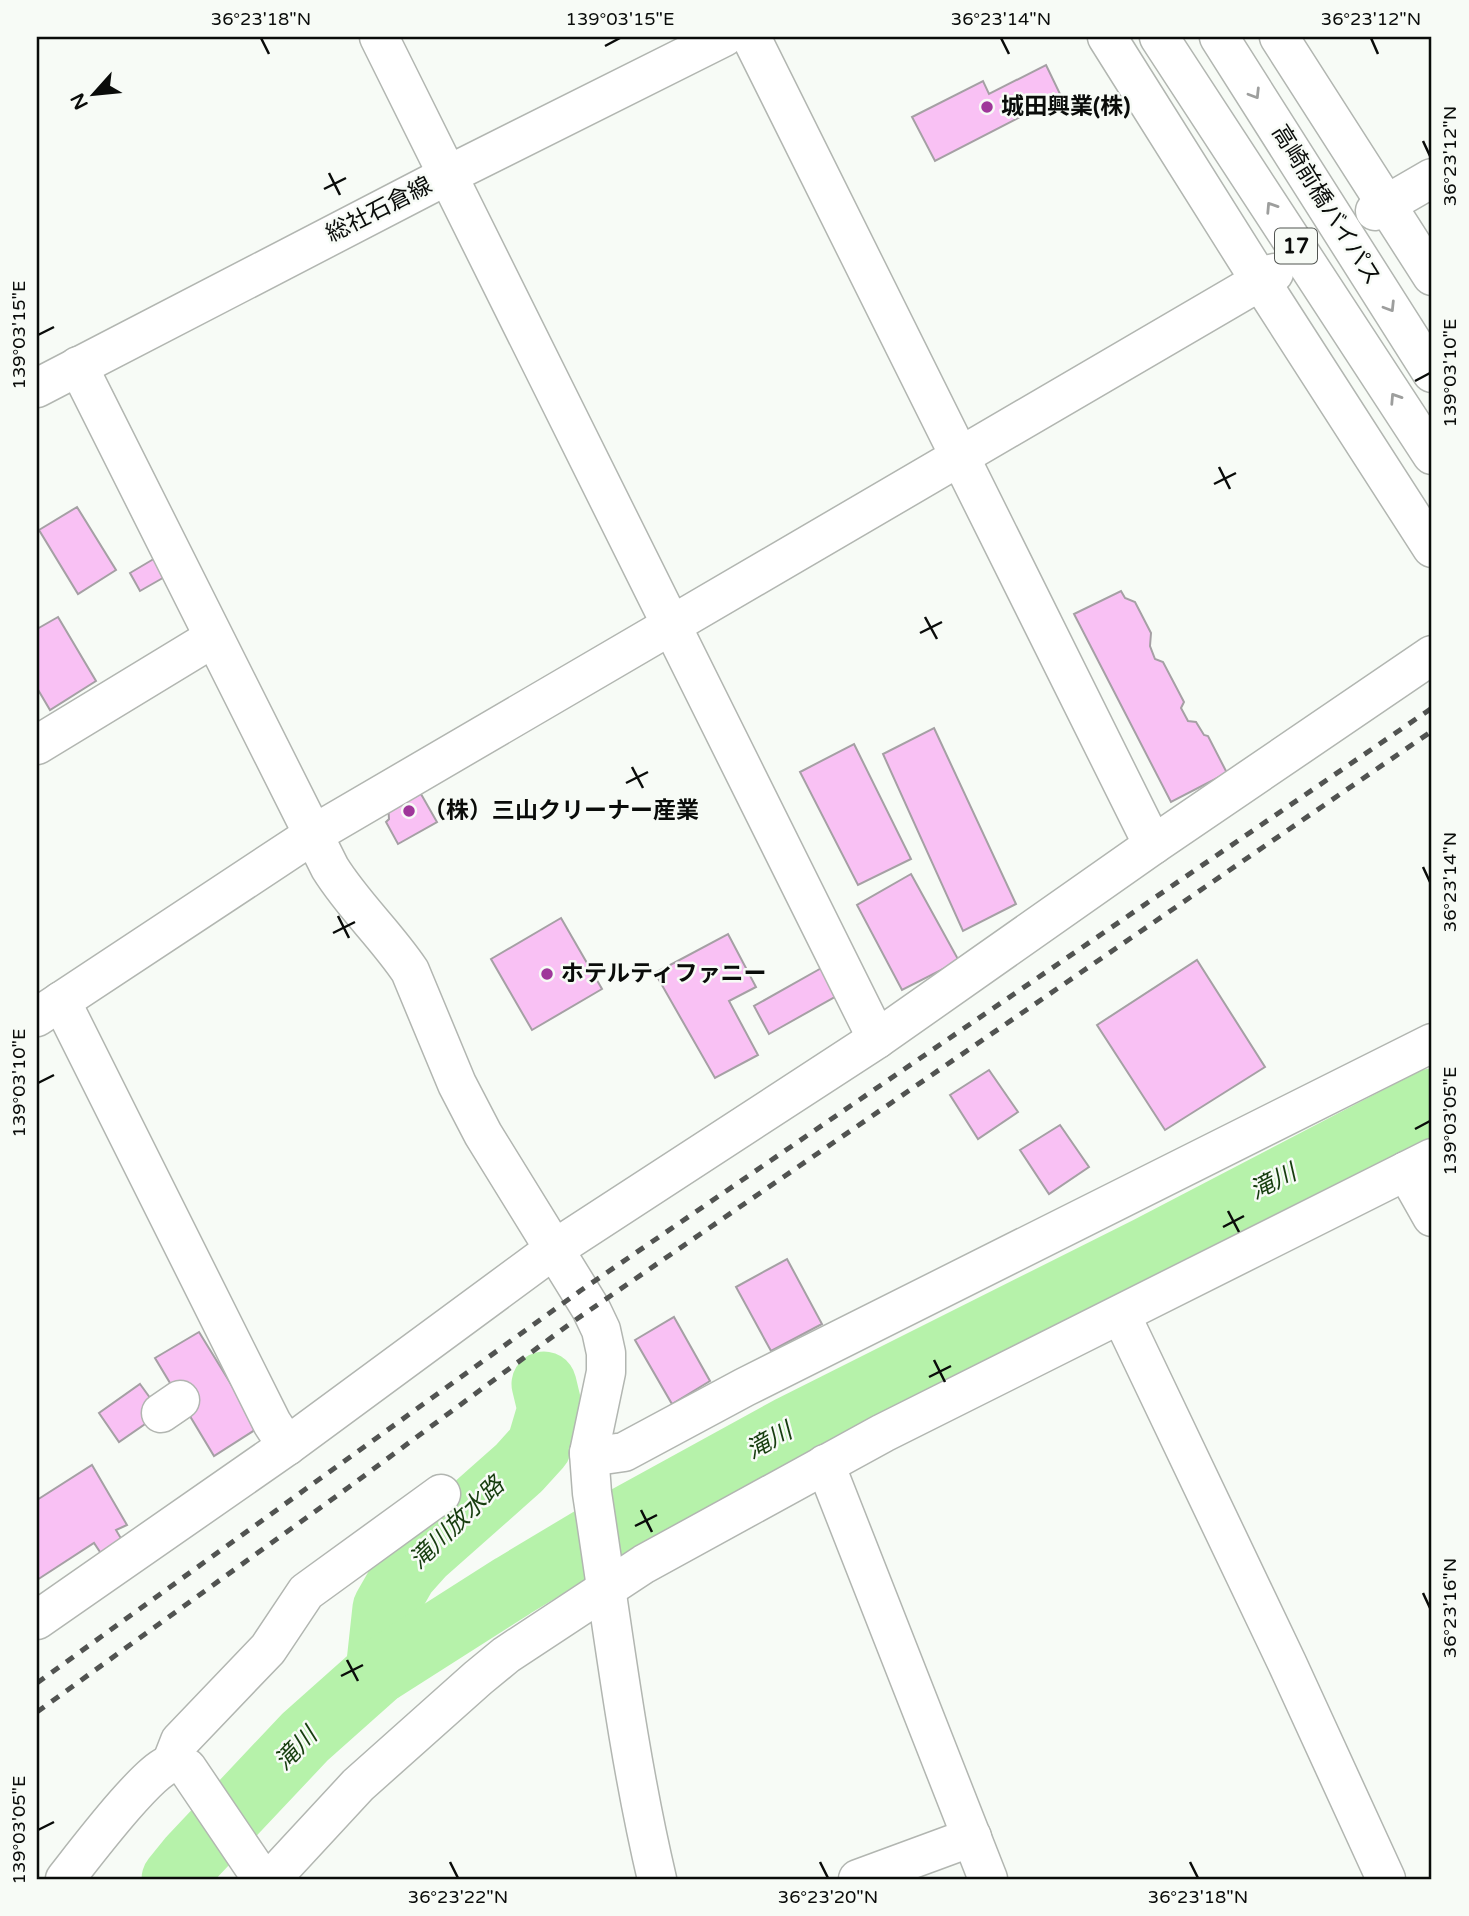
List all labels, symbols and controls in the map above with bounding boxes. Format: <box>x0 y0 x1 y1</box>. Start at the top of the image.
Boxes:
text: 36°23'18"N <box>211 8 311 30</box>
text: 139°03'15"E <box>566 8 674 30</box>
text: 36°23'14"N <box>951 8 1051 30</box>
text: 36°23'12"N <box>1321 8 1421 30</box>
north arrow <box>60 60 130 130</box>
one-way arrow <box>1247 87 1260 100</box>
text: N <box>66 89 93 113</box>
place label: 城田興業(株) <box>1001 93 1130 121</box>
marker: 城田興業(株) <box>979 99 995 115</box>
text: 36°23'12"N <box>1439 106 1461 206</box>
street label: 高崎前橋バイパス <box>1265 120 1387 290</box>
street label: 総社石倉線 <box>321 171 437 249</box>
one-way arrow <box>1266 202 1279 215</box>
road number: 17 <box>1275 229 1317 264</box>
text: 139°03'15"E <box>8 281 30 389</box>
one-way arrow <box>1382 299 1395 312</box>
text: 139°03'10"E <box>1439 319 1461 427</box>
one-way arrow <box>1391 393 1403 406</box>
place label: （株）三山クリーナー産業 <box>423 797 699 825</box>
marker: （株）三山クリーナー産業 <box>401 803 417 819</box>
text: 36°23'14"N <box>1439 832 1461 932</box>
place label: ホテルティファニー <box>561 960 767 988</box>
marker: ホテルティファニー <box>539 966 555 982</box>
text: 139°03'10"E <box>8 1029 30 1137</box>
text: 139°03'05"E <box>1439 1067 1461 1175</box>
water label: 滝川 <box>1245 1157 1304 1206</box>
water label: 滝川 <box>741 1415 800 1465</box>
water label: 滝川放水路 <box>404 1470 512 1575</box>
text: 36°23'16"N <box>1439 1558 1461 1658</box>
water label: 滝川 <box>269 1720 325 1776</box>
text: 139°03'05"E <box>8 1776 30 1884</box>
text: 36°23'22"N <box>408 1886 508 1908</box>
text: 36°23'20"N <box>778 1886 878 1908</box>
text: 36°23'18"N <box>1148 1886 1248 1908</box>

